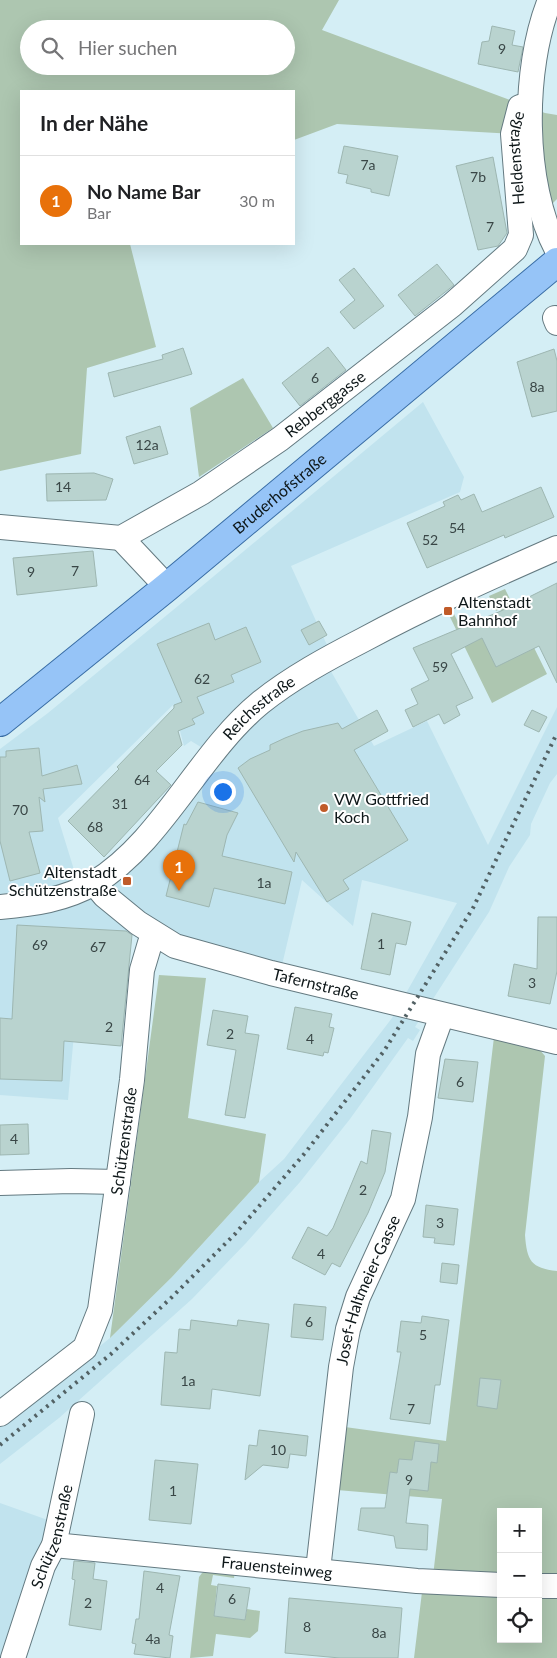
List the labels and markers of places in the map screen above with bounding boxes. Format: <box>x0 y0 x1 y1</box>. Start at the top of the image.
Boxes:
place label: Altenstadt Bahnhof <box>458 592 531 629</box>
marker: Altenstadt Bahnhof <box>442 605 454 617</box>
place label: VW Gottfried Koch <box>334 789 429 826</box>
marker: VW Gottfried Koch <box>318 802 330 814</box>
pin: 1 <box>163 850 195 891</box>
place label: Altenstadt Schützenstraße <box>9 862 117 899</box>
marker: Altenstadt Schützenstraße <box>121 875 133 887</box>

